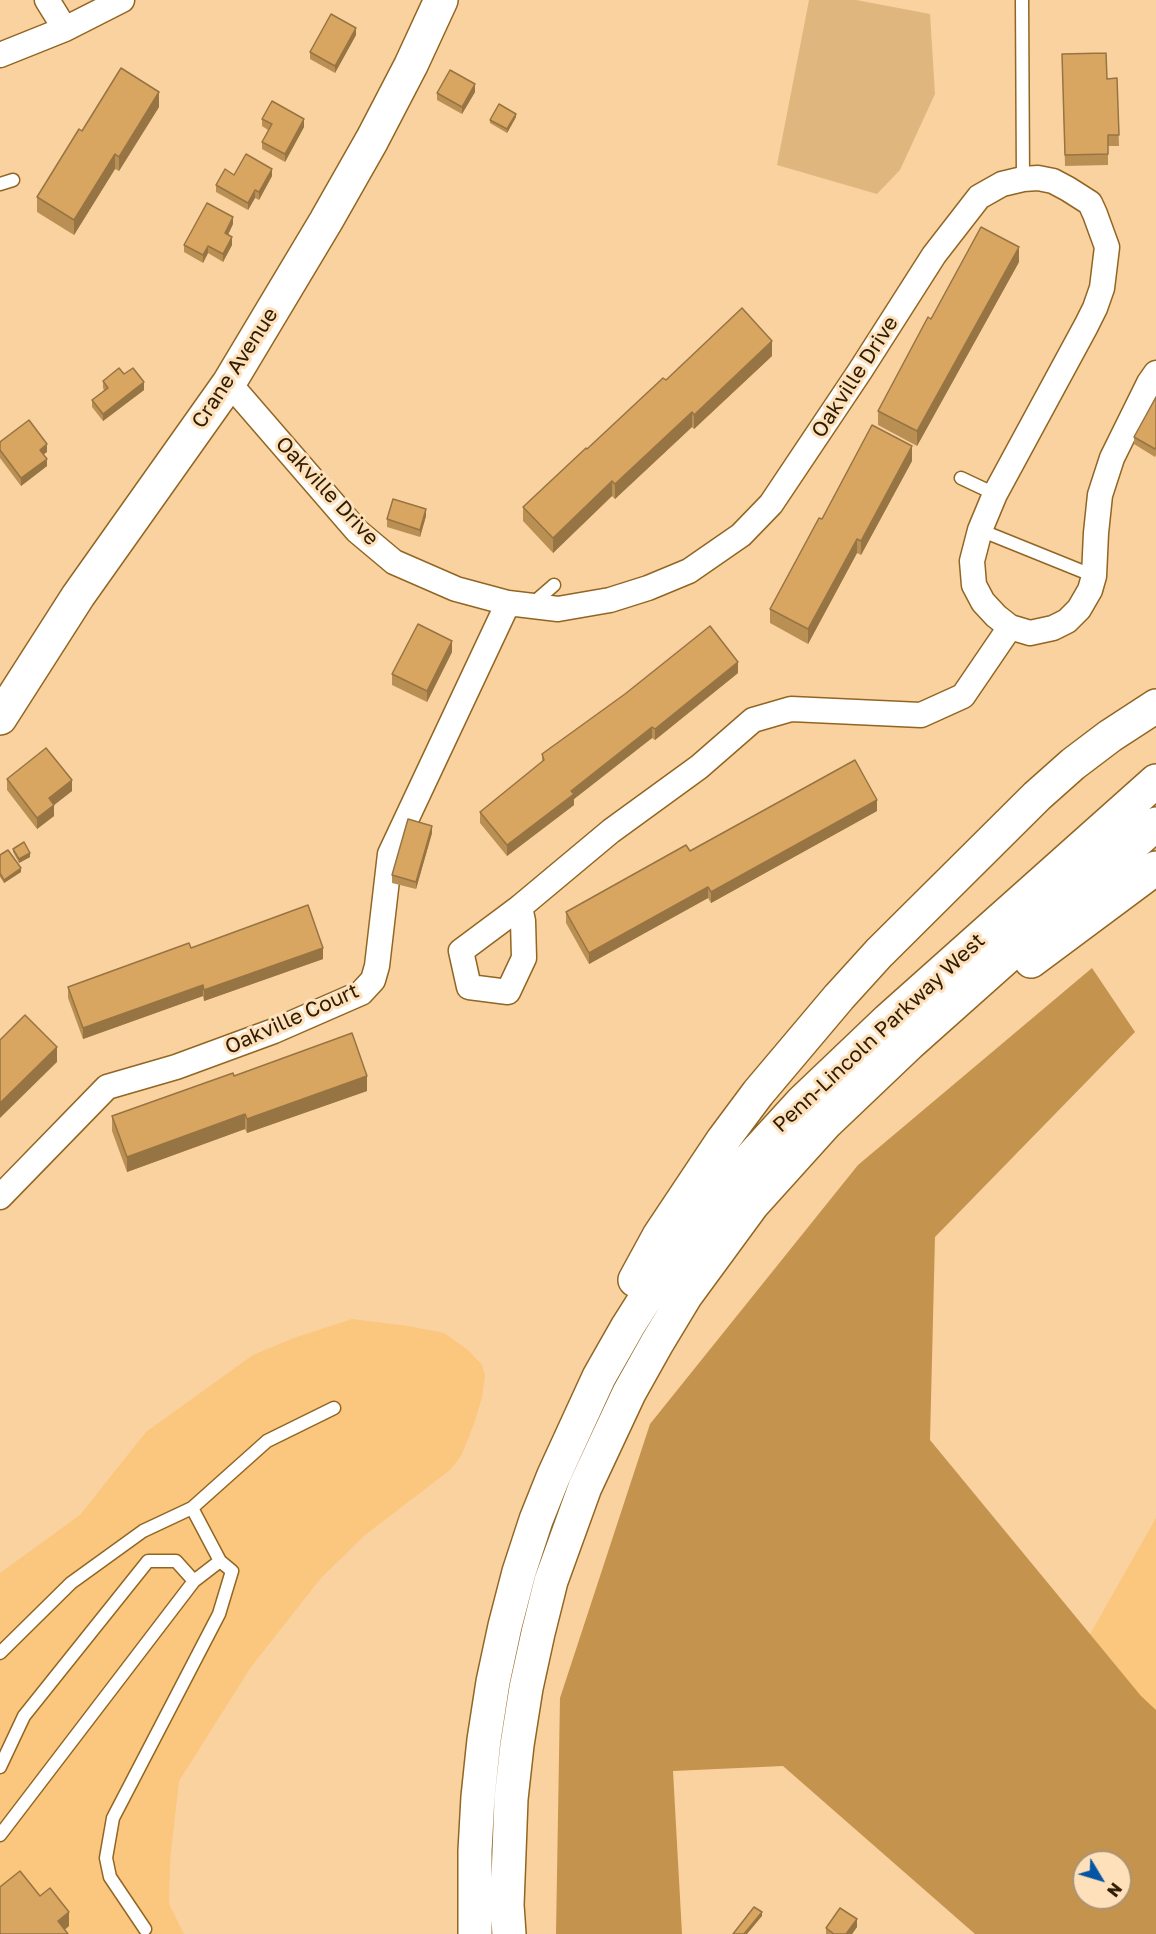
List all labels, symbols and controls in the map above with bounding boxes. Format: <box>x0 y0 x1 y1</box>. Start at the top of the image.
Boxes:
street label: Crane Avenue <box>187 303 283 433</box>
street label: Oakville Drive <box>806 312 904 442</box>
street label: Oakville Drive <box>270 431 384 551</box>
street label: Penn-Lincoln Parkway West <box>768 928 990 1138</box>
street label: Oakville Court <box>221 978 363 1060</box>
north arrow <box>1072 1850 1132 1910</box>
text: N <box>1103 1879 1126 1901</box>

